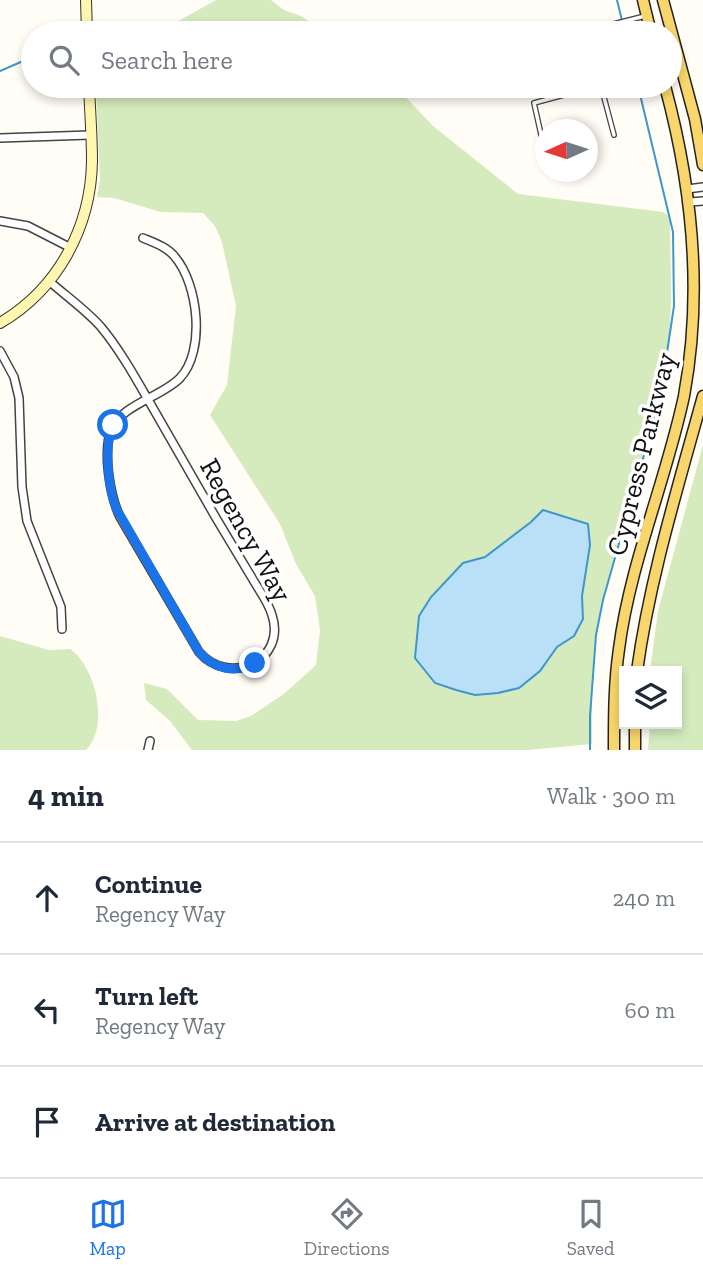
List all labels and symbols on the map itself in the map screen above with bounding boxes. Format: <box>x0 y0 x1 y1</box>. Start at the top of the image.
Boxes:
north arrow <box>535 119 598 182</box>
street label: Cypress Parkway <box>600 348 682 559</box>
route start <box>97 409 128 440</box>
street label: Regency Way <box>193 453 299 608</box>
route end <box>239 647 270 678</box>

